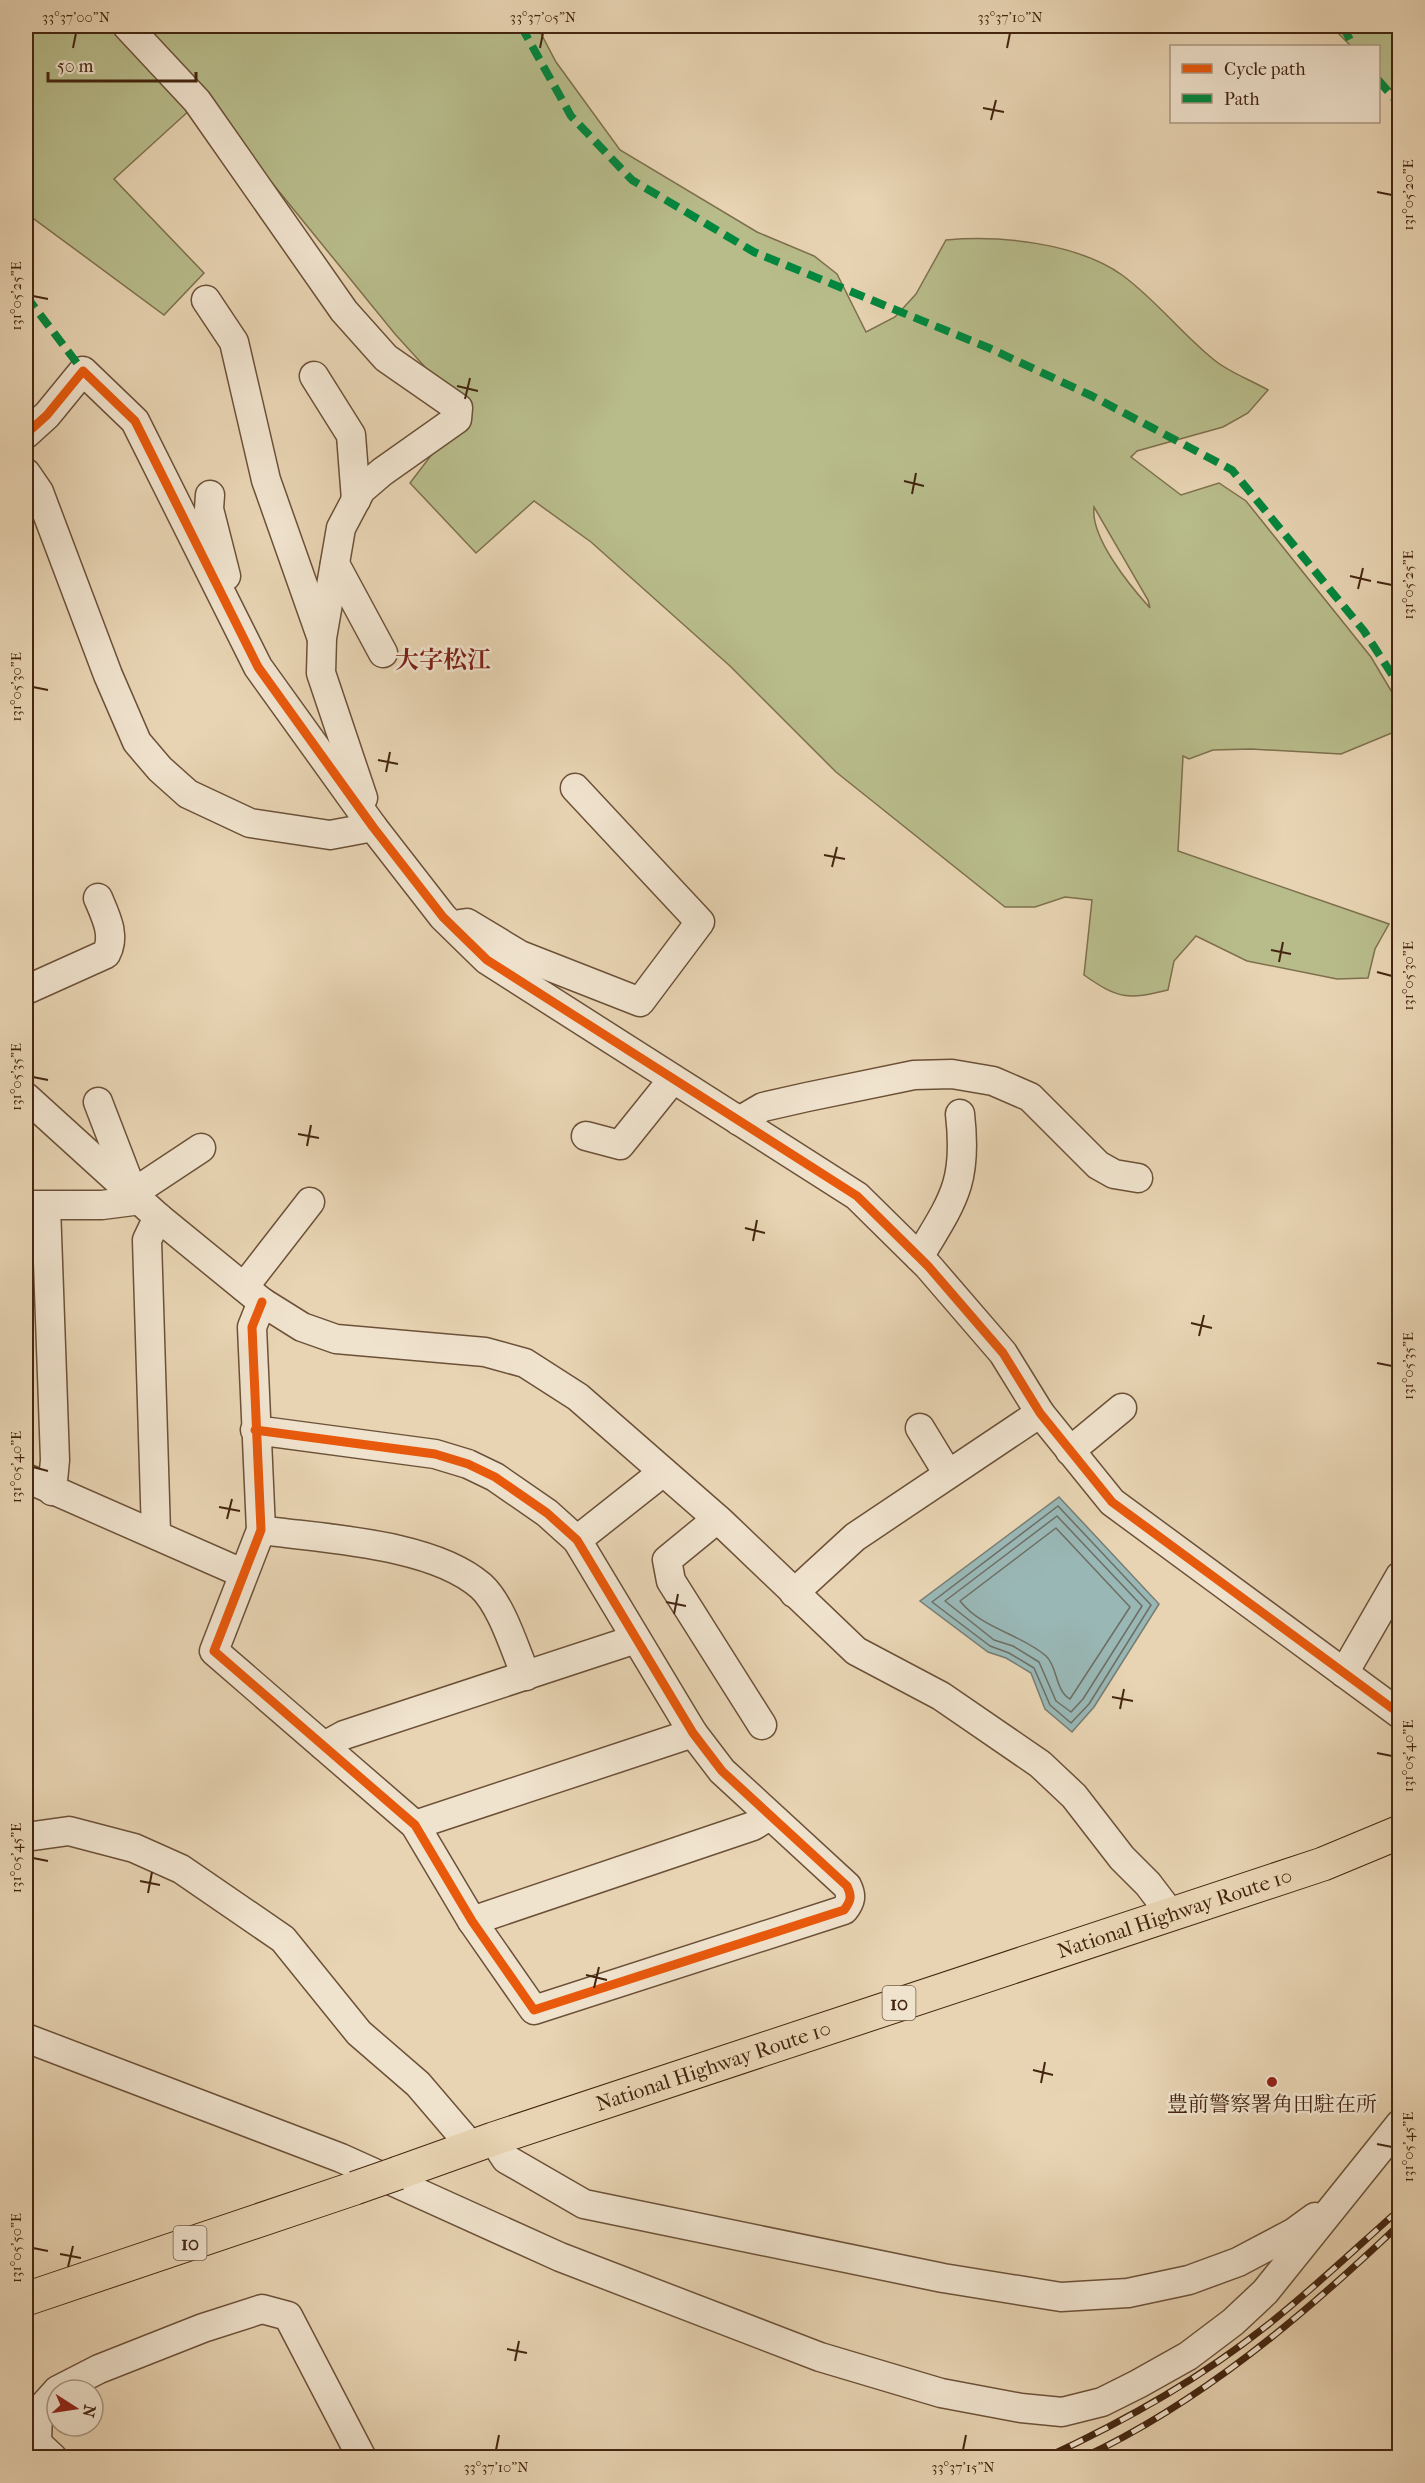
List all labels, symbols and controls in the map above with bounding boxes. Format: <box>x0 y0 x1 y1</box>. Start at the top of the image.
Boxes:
text: 33°37'00"N <box>42 8 111 26</box>
text: 33°37'05"N <box>510 8 577 26</box>
text: 33°37'10"N <box>977 8 1043 26</box>
scale bar <box>48 45 196 83</box>
legend <box>1170 45 1380 123</box>
text: 50 m <box>57 56 94 77</box>
text: Cycle path <box>1224 59 1305 80</box>
text: Path <box>1224 89 1260 110</box>
text: 131°05'20"E <box>1399 159 1417 231</box>
text: 131°05'25"E <box>7 261 25 331</box>
text: 131°05'25"E <box>1399 550 1417 620</box>
district label: 大字松江 <box>395 646 491 674</box>
text: 131°05'30"E <box>7 652 25 722</box>
text: 131°05'30"E <box>1399 941 1417 1011</box>
text: 131°05'35"E <box>7 1043 25 1111</box>
text: 131°05'35"E <box>1399 1332 1417 1400</box>
text: 131°05'40"E <box>7 1431 25 1503</box>
text: 131°05'40"E <box>1399 1720 1417 1792</box>
text: 131°05'45"E <box>7 1823 25 1893</box>
street label: National Highway Route 10 <box>1054 1863 1295 1963</box>
road number: 10 <box>882 1986 916 2020</box>
street label: National Highway Route 10 <box>593 2016 834 2116</box>
marker: 豊前警察署角田駐在所 <box>1265 2075 1279 2089</box>
place label: 豊前警察署角田駐在所 <box>1167 2092 1377 2116</box>
text: 131°05'45"E <box>1399 2112 1417 2182</box>
text: 131°05'50"E <box>7 2213 25 2283</box>
road number: 10 <box>174 2226 207 2260</box>
north arrow <box>45 2378 105 2438</box>
text: N <box>78 2403 100 2420</box>
text: 33°37'10"N <box>463 2458 529 2476</box>
text: 33°37'15"N <box>931 2458 995 2476</box>

